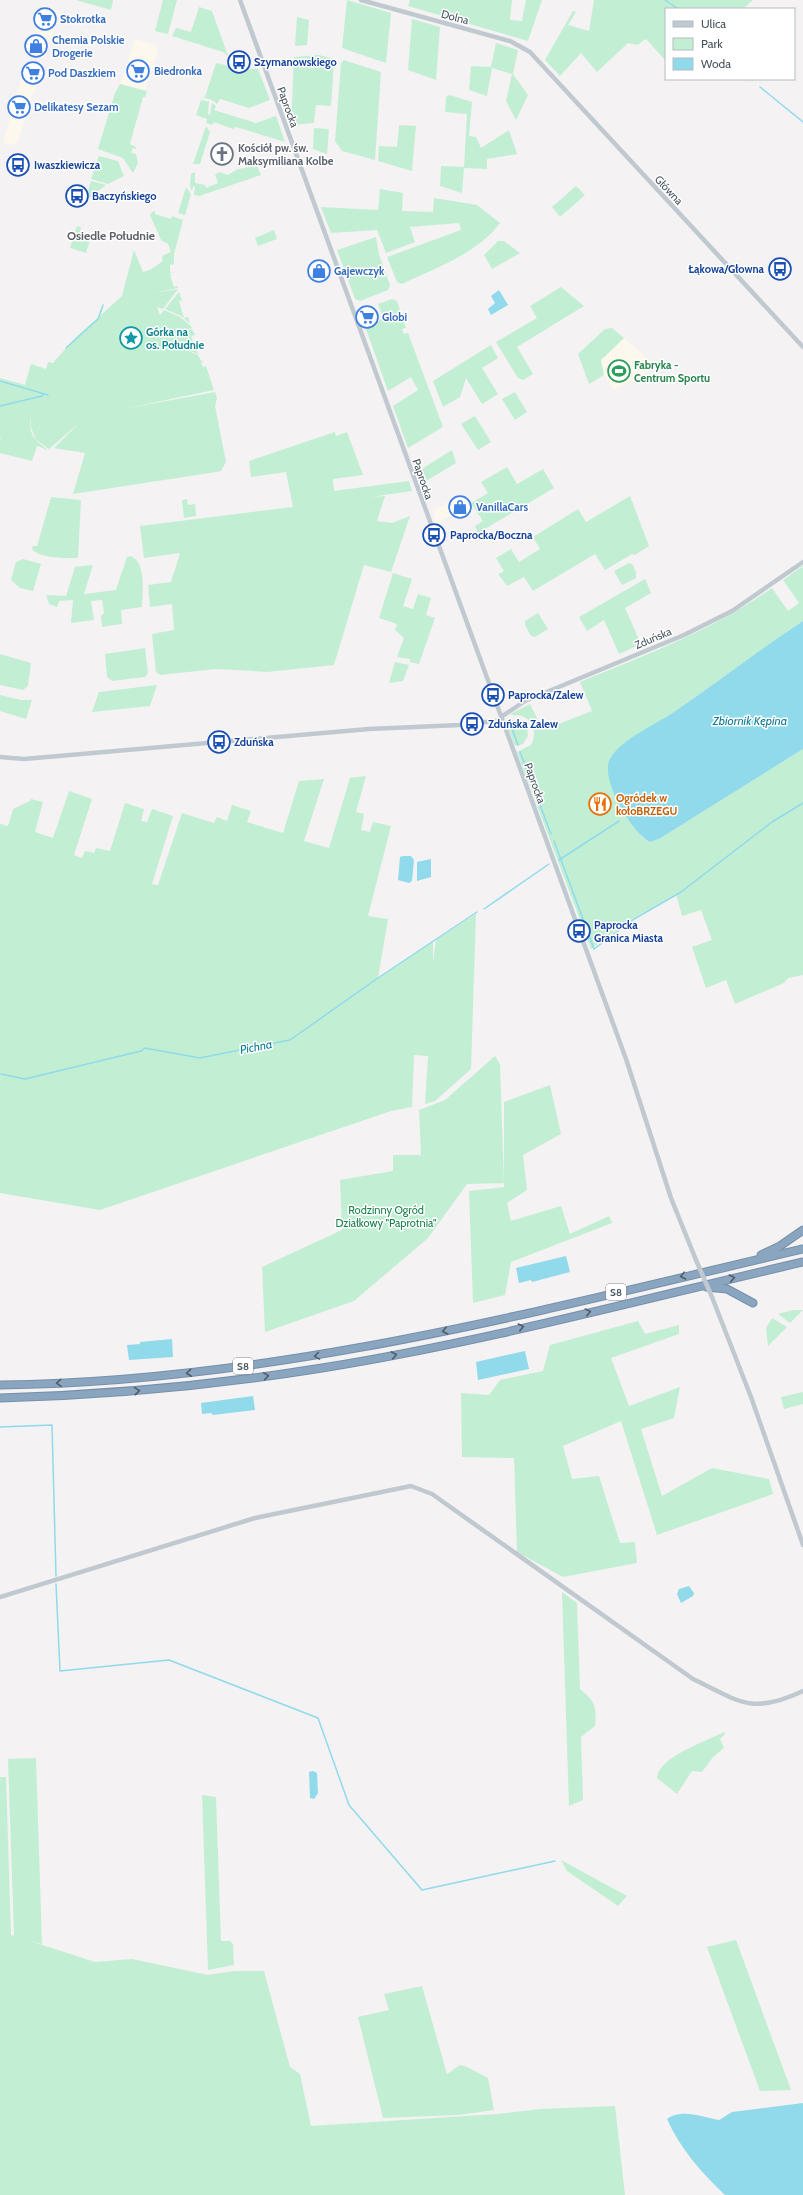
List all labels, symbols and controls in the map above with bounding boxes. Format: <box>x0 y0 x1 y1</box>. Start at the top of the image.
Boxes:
supermarket icon: Stokrotka <box>32 6 58 32</box>
street label: Dolna <box>440 7 471 28</box>
legend <box>665 8 795 80</box>
place label: Stokrotka <box>60 12 106 26</box>
text: Ulica <box>701 16 726 31</box>
shop icon: Chemia Polskie Drogerie <box>23 33 49 59</box>
place label: Chemia Polskie Drogerie <box>52 33 125 60</box>
text: Park <box>701 36 723 51</box>
bus stop icon: Szymanowskiego <box>226 49 252 75</box>
place label: Szymanowskiego <box>254 55 337 69</box>
text: Woda <box>701 56 731 71</box>
supermarket icon: Biedronka <box>125 58 151 84</box>
supermarket icon: Pod Daszkiem <box>20 60 46 86</box>
place label: Biedronka <box>154 64 203 78</box>
place label: Pod Daszkiem <box>48 66 116 80</box>
street label: Paprocka <box>274 85 302 130</box>
supermarket icon: Delikatesy Sezam <box>6 94 32 120</box>
place label: Delikatesy Sezam <box>34 100 118 114</box>
church icon: Kościół pw. św. Maksymiliana Kolbe <box>209 141 235 167</box>
place label: Kościół pw. św. Maksymiliana Kolbe <box>238 141 334 168</box>
bus stop icon: Iwaszkiewicza <box>5 152 31 178</box>
place label: Iwaszkiewicza <box>34 158 101 172</box>
street label: Główna <box>652 172 687 208</box>
bus stop icon: Baczyńskiego <box>64 183 90 209</box>
place label: Baczyńskiego <box>92 189 157 203</box>
district label: Osiedle Południe <box>67 228 155 243</box>
bus stop icon: Łąkowa/Głowna <box>767 256 793 282</box>
shop icon: Gajewczyk <box>306 258 332 284</box>
place label: Łąkowa/Głowna <box>689 262 765 276</box>
place label: Gajewczyk <box>334 264 385 278</box>
supermarket icon: Globi <box>354 304 380 330</box>
place label: Globi <box>382 310 407 324</box>
place icon: Górka na os. Południe <box>118 325 144 351</box>
place label: Górka na os. Południe <box>146 325 204 352</box>
sports icon: Fabryka - Centrum Sportu <box>606 358 632 384</box>
place label: Fabryka - Centrum Sportu <box>634 358 710 385</box>
street label: Paprocka <box>410 457 437 502</box>
shop icon: VanillaCars <box>447 494 473 520</box>
place label: VanillaCars <box>476 500 528 514</box>
bus stop icon: Paprocka/Boczna <box>421 522 447 548</box>
place label: Paprocka/Boczna <box>450 528 533 542</box>
street label: Zduńska <box>633 624 674 652</box>
bus stop icon: Paprocka/Zalew <box>480 682 506 708</box>
place label: Paprocka/Zalew <box>508 688 584 702</box>
bus stop icon: Zduńska Zalew <box>459 711 485 737</box>
water label: Zbiornik Kępina <box>712 713 787 728</box>
place label: Zduńska Zalew <box>488 717 558 731</box>
bus stop icon: Zduńska <box>206 729 232 755</box>
place label: Zduńska <box>234 735 274 749</box>
street label: Paprocka <box>521 761 549 806</box>
restaurant icon: Ogródek w kołoBRZEGU <box>587 791 613 817</box>
place label: Ogródek w kołoBRZEGU <box>616 791 678 818</box>
bus stop icon: Paprocka Granica Miasta <box>566 918 592 944</box>
place label: Paprocka Granica Miasta <box>594 918 664 945</box>
water label: Pichna <box>238 1036 273 1057</box>
park label: Rodzinny Ogród Działkowy "Paprotnia" <box>335 1203 437 1230</box>
one-way arrow <box>680 1272 686 1280</box>
one-way arrow <box>729 1275 735 1283</box>
road number: S8 <box>606 1284 626 1300</box>
one-way arrow <box>585 1308 591 1316</box>
one-way arrow <box>518 1324 524 1332</box>
one-way arrow <box>442 1327 448 1335</box>
one-way arrow <box>314 1351 320 1360</box>
one-way arrow <box>391 1351 397 1360</box>
road number: S8 <box>233 1358 253 1374</box>
one-way arrow <box>185 1368 192 1377</box>
one-way arrow <box>263 1372 269 1381</box>
one-way arrow <box>56 1379 62 1388</box>
one-way arrow <box>134 1387 140 1396</box>

